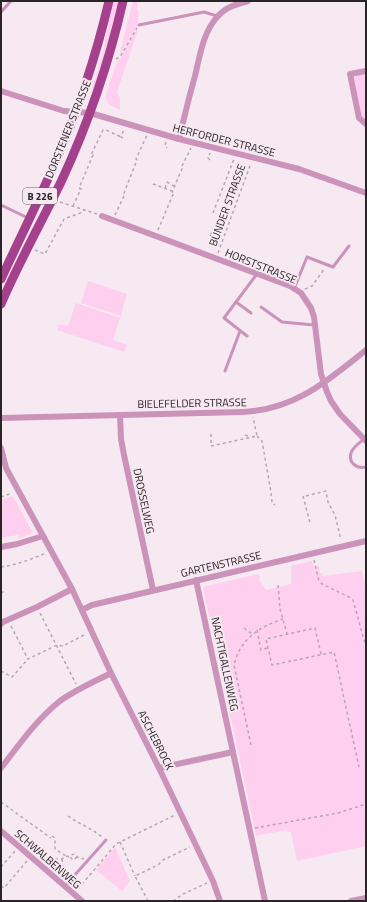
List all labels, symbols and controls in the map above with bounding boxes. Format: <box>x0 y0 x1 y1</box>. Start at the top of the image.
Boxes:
street label: DORSTENER STRASSE <box>41 78 95 180</box>
street label: HERFORDER STRASSE <box>171 119 277 161</box>
street label: BÜNDER STRASSE <box>205 162 249 248</box>
road number: B 226 <box>23 188 57 204</box>
street label: HORSTSTRASSE <box>223 244 299 288</box>
street label: BIELEFELDER STRASSE <box>137 394 247 412</box>
street label: DROSSELWEG <box>129 467 159 535</box>
street label: GARTENSTRASSE <box>179 547 263 581</box>
street label: NACHTIGALLENWEG <box>207 616 243 713</box>
street label: ASCHEBROCK <box>134 707 178 773</box>
street label: SCHWALBENWEG <box>11 826 85 893</box>

